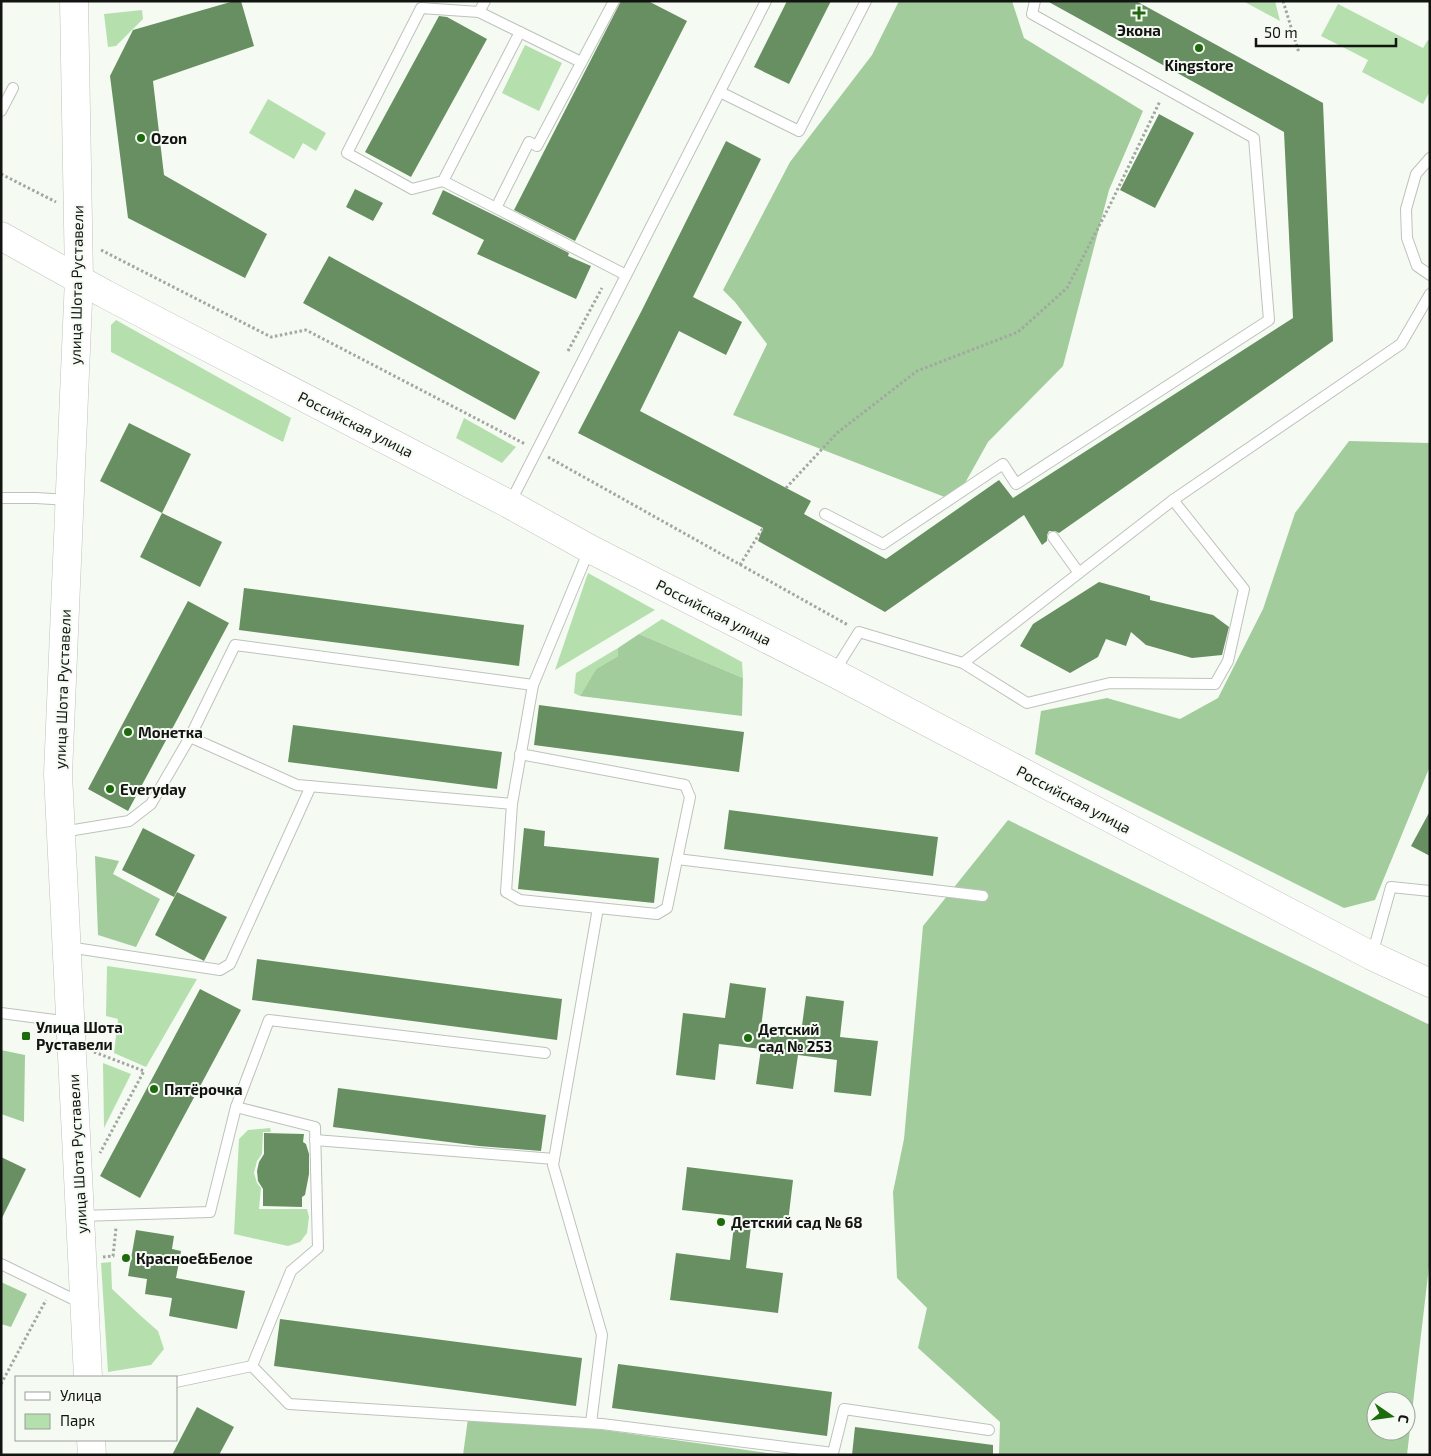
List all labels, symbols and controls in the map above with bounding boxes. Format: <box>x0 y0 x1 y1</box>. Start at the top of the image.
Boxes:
marker: Экона <box>1133 7 1145 19</box>
scale bar <box>1256 15 1396 47</box>
place label: Экона <box>1117 21 1161 39</box>
text: 50 m <box>1264 23 1298 41</box>
marker: Kingstore <box>1193 42 1205 54</box>
place label: Kingstore <box>1164 56 1234 74</box>
place label: Ozon <box>151 129 187 147</box>
marker: Ozon <box>135 132 147 144</box>
street label: улица Шота Руставели <box>66 205 87 365</box>
street label: Российская улица <box>295 387 417 462</box>
street label: Российская улица <box>653 575 775 650</box>
street label: улица Шота Руставели <box>50 609 75 769</box>
place label: Монетка <box>138 723 203 741</box>
marker: Монетка <box>122 726 134 738</box>
street label: Российская улица <box>1013 761 1134 838</box>
place label: Everyday <box>120 780 187 799</box>
marker: Everyday <box>104 783 116 795</box>
place label: Улица Шота Руставели <box>36 1018 123 1053</box>
place label: Детский сад № 253 <box>758 1020 832 1055</box>
marker: Улица Шота Руставели <box>20 1030 32 1042</box>
marker: Детский сад № 253 <box>742 1032 754 1044</box>
street label: улица Шота Руставели <box>64 1074 91 1234</box>
place label: Пятёрочка <box>164 1080 243 1098</box>
marker: Пятёрочка <box>148 1083 160 1095</box>
place label: Детский сад № 68 <box>731 1213 863 1231</box>
marker: Детский сад № 68 <box>715 1216 727 1228</box>
place label: Красное&Белое <box>136 1249 253 1267</box>
marker: Красное&Белое <box>120 1252 132 1264</box>
legend <box>15 1376 178 1441</box>
text: Улица <box>60 1386 102 1404</box>
north arrow <box>1366 1391 1416 1441</box>
text: Парк <box>60 1411 95 1429</box>
text: С <box>1395 1413 1413 1425</box>

